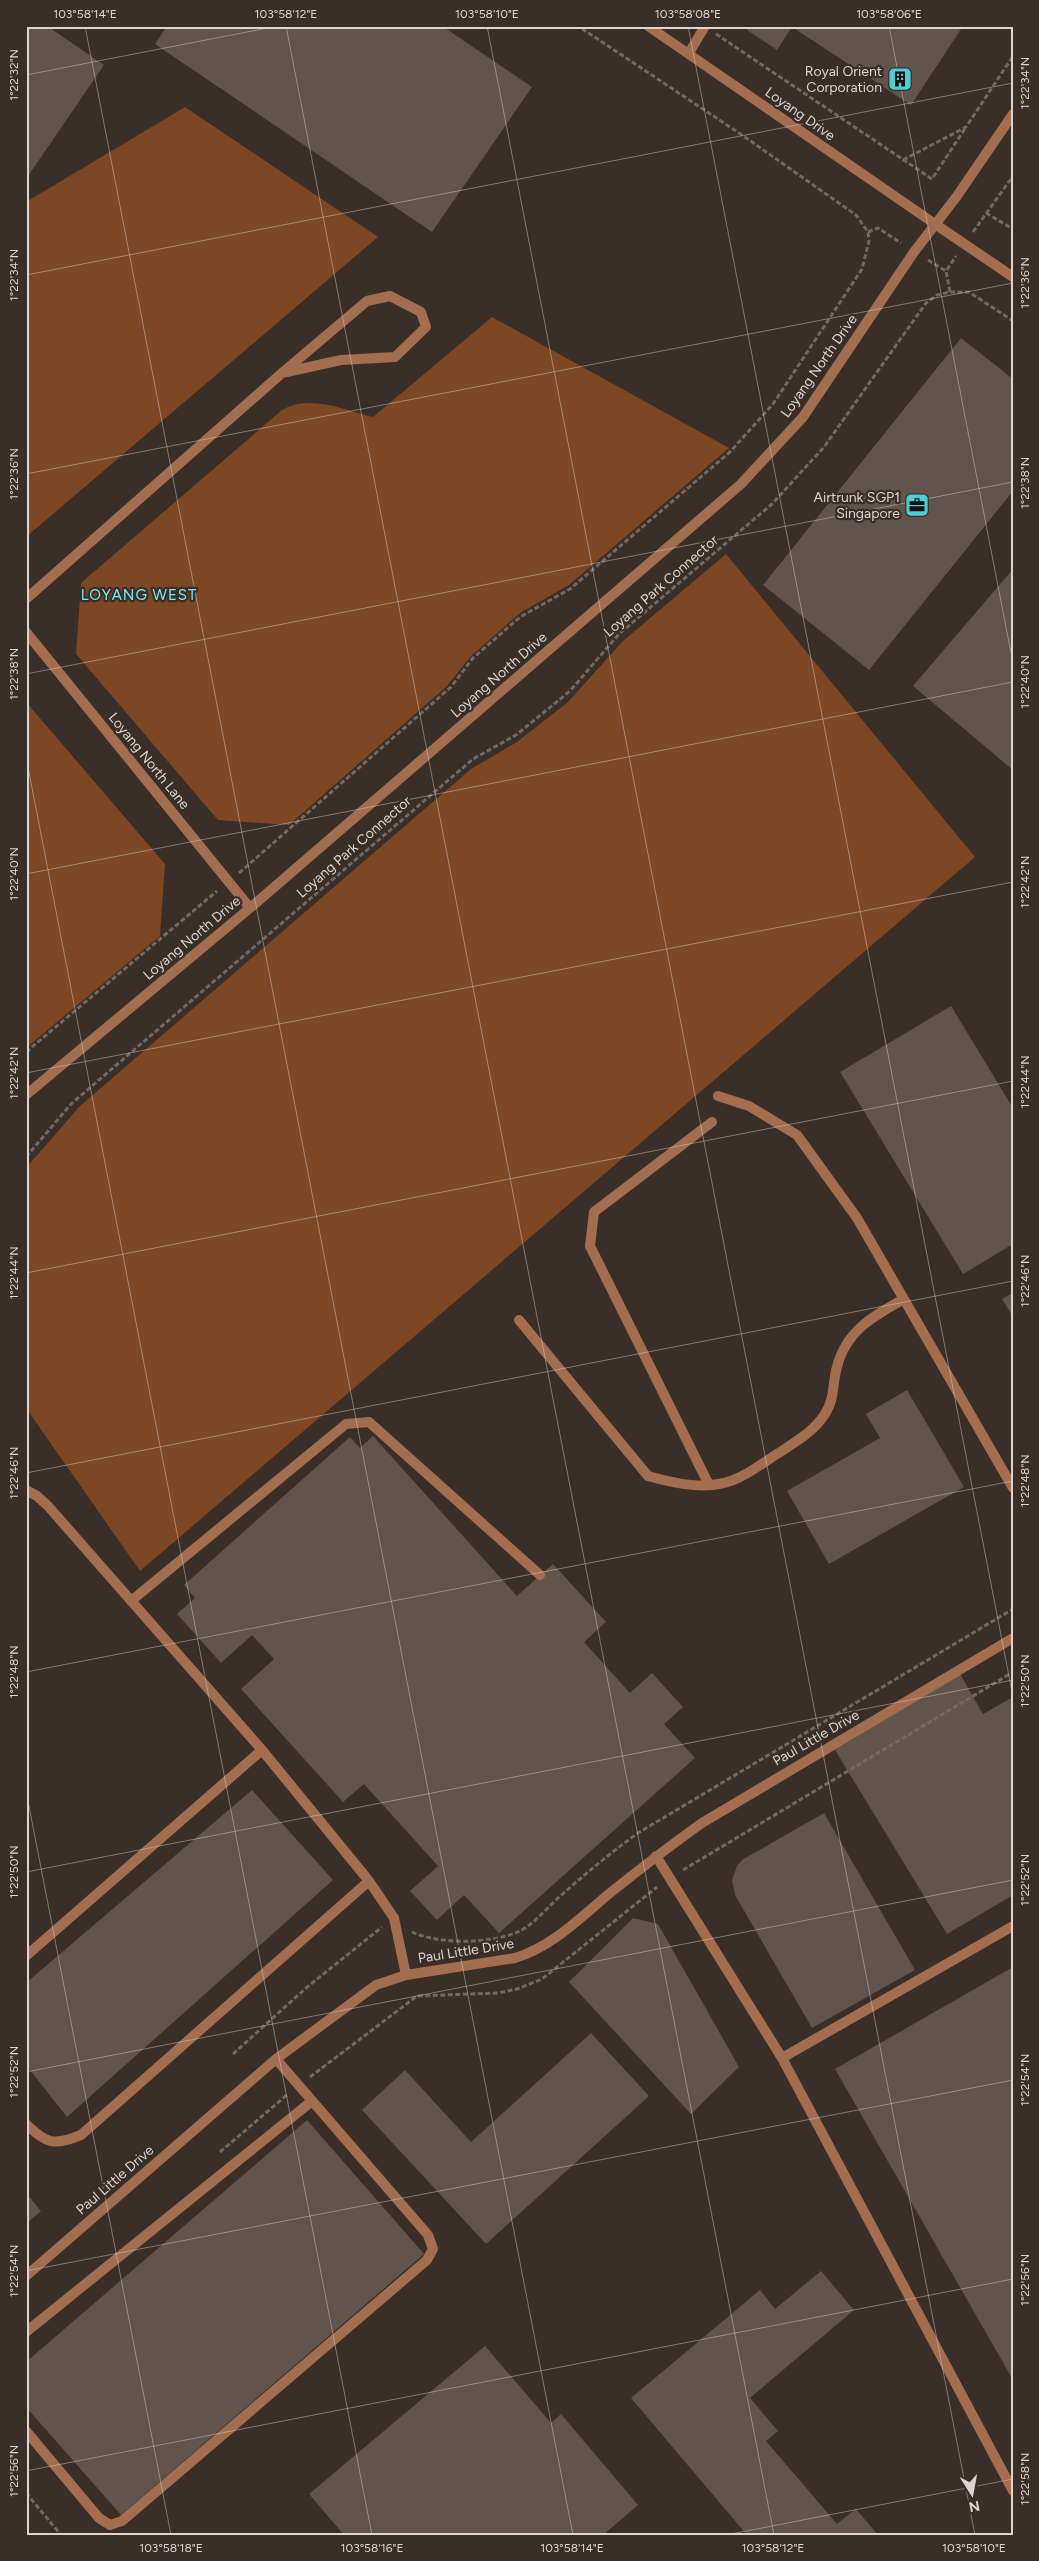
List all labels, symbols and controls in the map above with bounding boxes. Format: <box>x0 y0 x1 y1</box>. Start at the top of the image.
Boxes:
text: 103°58'14"E <box>53 7 117 21</box>
text: 103°58'12"E <box>255 7 317 21</box>
text: 103°58'10"E <box>455 7 519 21</box>
text: 103°58'08"E <box>655 7 721 21</box>
text: 103°58'06"E <box>856 7 922 21</box>
text: 1°22'32"N <box>7 49 21 101</box>
text: 1°22'34"N <box>1018 57 1032 109</box>
place label: Royal Orient Corporation <box>805 63 882 96</box>
building icon: Royal Orient Corporation <box>887 66 913 92</box>
street label: Loyang Drive <box>762 84 839 145</box>
text: 1°22'34"N <box>7 249 21 301</box>
text: 1°22'36"N <box>1018 257 1032 309</box>
street label: Loyang North Drive <box>777 311 861 421</box>
text: 1°22'36"N <box>7 448 21 500</box>
text: 1°22'38"N <box>1018 457 1032 509</box>
place label: Airtrunk SGP1 Singapore <box>814 489 900 522</box>
office icon: Airtrunk SGP1 Singapore <box>904 492 930 518</box>
street label: Loyang Park Connector <box>600 531 722 640</box>
district label: LOYANG WEST <box>81 586 197 604</box>
street label: Loyang North Drive <box>448 628 551 721</box>
text: 1°22'38"N <box>7 648 21 700</box>
text: 1°22'40"N <box>1018 655 1032 709</box>
street label: Loyang North Lane <box>105 709 193 813</box>
street label: Loyang Park Connector <box>293 792 415 901</box>
text: 1°22'40"N <box>7 847 21 901</box>
text: 1°22'42"N <box>1018 856 1032 908</box>
street label: Loyang North Drive <box>140 892 244 984</box>
text: 1°22'42"N <box>7 1047 21 1099</box>
text: 1°22'44"N <box>1018 1055 1032 1109</box>
text: 1°22'44"N <box>7 1246 21 1300</box>
text: 1°22'46"N <box>1018 1255 1032 1307</box>
text: 1°22'46"N <box>7 1447 21 1499</box>
text: 1°22'48"N <box>1018 1454 1032 1508</box>
text: 1°22'48"N <box>7 1645 21 1699</box>
text: 1°22'50"N <box>1018 1655 1032 1707</box>
street label: Paul Little Drive <box>770 1706 863 1770</box>
text: 1°22'50"N <box>7 1846 21 1898</box>
text: 1°22'52"N <box>1018 1854 1032 1906</box>
street label: Paul Little Drive <box>417 1935 516 1967</box>
text: 1°22'52"N <box>7 2046 21 2098</box>
text: 1°22'54"N <box>1018 2054 1032 2106</box>
street label: Paul Little Drive <box>73 2141 157 2218</box>
text: 1°22'54"N <box>7 2245 21 2297</box>
text: 1°22'56"N <box>1018 2254 1032 2306</box>
text: 1°22'56"N <box>7 2445 21 2497</box>
text: 1°22'58"N <box>1018 2453 1032 2505</box>
north arrow <box>946 2468 996 2518</box>
text: N <box>967 2497 981 2516</box>
text: 103°58'18"E <box>139 2541 203 2555</box>
text: 103°58'16"E <box>341 2541 403 2555</box>
text: 103°58'14"E <box>540 2541 604 2555</box>
text: 103°58'12"E <box>742 2541 804 2555</box>
text: 103°58'10"E <box>942 2541 1006 2555</box>

